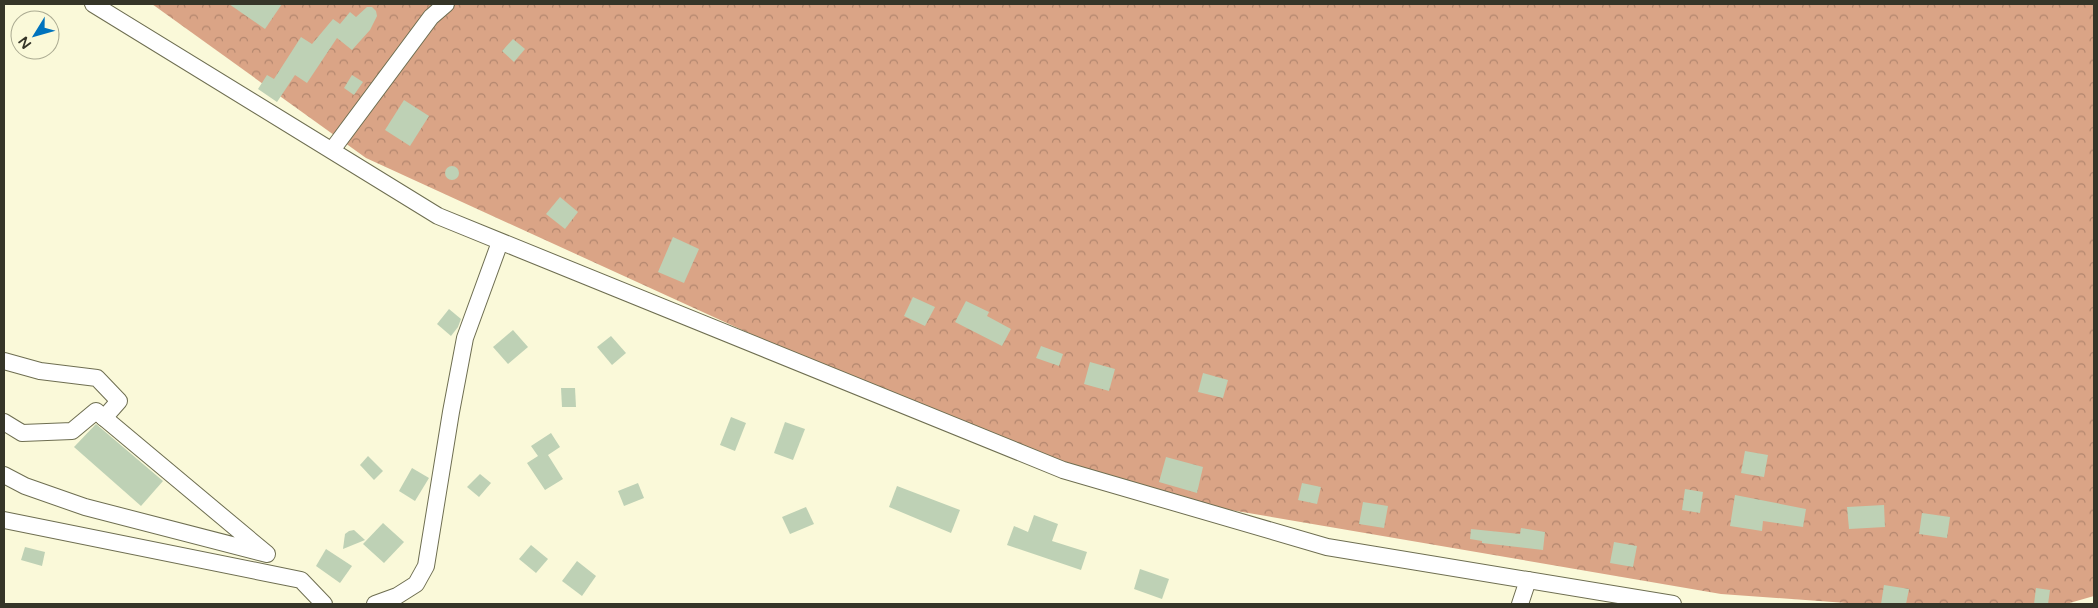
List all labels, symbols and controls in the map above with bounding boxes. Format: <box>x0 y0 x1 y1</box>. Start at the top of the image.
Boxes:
north arrow <box>10 10 60 60</box>
text: N <box>15 33 35 52</box>

